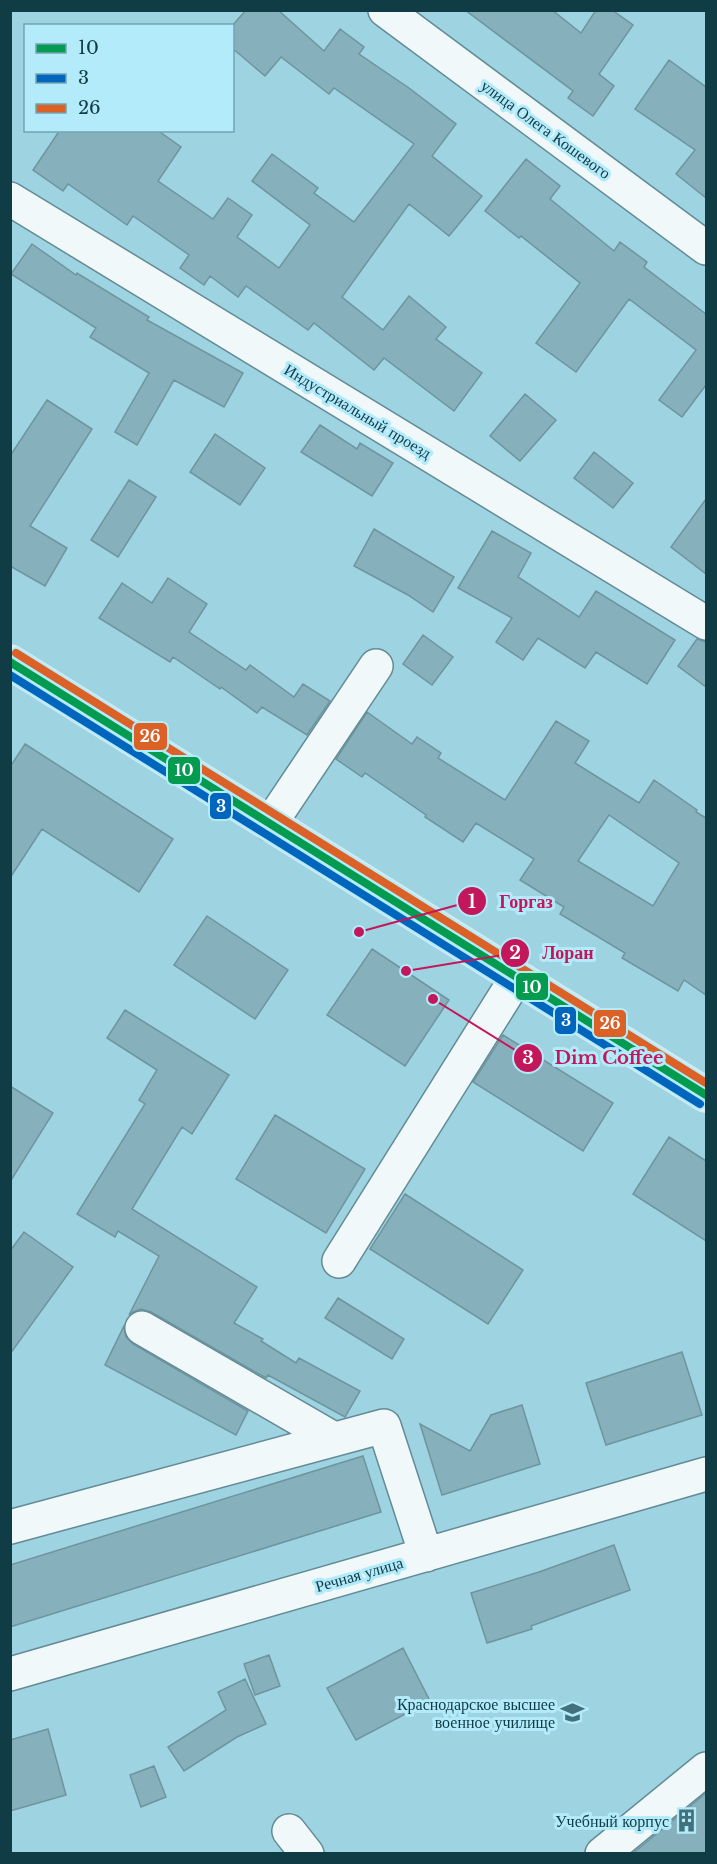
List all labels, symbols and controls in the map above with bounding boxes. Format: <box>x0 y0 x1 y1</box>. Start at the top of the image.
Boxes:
legend <box>24 24 234 132</box>
text: 10 <box>78 37 99 59</box>
text: 3 <box>78 67 89 89</box>
street label: улица Олега Кошевого <box>477 75 615 183</box>
text: 26 <box>78 97 101 119</box>
street label: Индустриальный проезд <box>281 359 435 463</box>
line badge: 26 <box>133 722 168 751</box>
text: 26 <box>139 726 161 746</box>
line badge: 10 <box>167 756 201 785</box>
text: 10 <box>174 760 194 780</box>
line badge: 3 <box>209 792 232 820</box>
text: 3 <box>216 796 226 816</box>
callout: Горгаз <box>457 883 565 919</box>
text: 1 <box>468 891 476 913</box>
text: Горгаз <box>499 891 553 913</box>
callout: Лоран <box>500 935 606 971</box>
text: 2 <box>509 942 521 964</box>
text: Лоран <box>542 942 594 964</box>
line badge: 10 <box>515 972 549 1001</box>
text: 10 <box>522 977 542 997</box>
line badge: 3 <box>554 1006 577 1035</box>
line badge: 26 <box>593 1009 627 1038</box>
text: 3 <box>561 1010 571 1030</box>
text: 26 <box>599 1013 621 1033</box>
callout: Dim Coffee <box>513 1040 676 1076</box>
text: 3 <box>522 1047 534 1069</box>
text: Dim Coffee <box>554 1047 664 1069</box>
street label: Речная улица <box>313 1552 405 1596</box>
place label: Краснодарское высшее военное училище <box>397 1694 555 1732</box>
school or university icon: Краснодарское высшее военное училище <box>560 1700 586 1726</box>
building icon: Учебный корпус <box>674 1808 700 1834</box>
place label: Учебный корпус <box>555 1811 669 1831</box>

